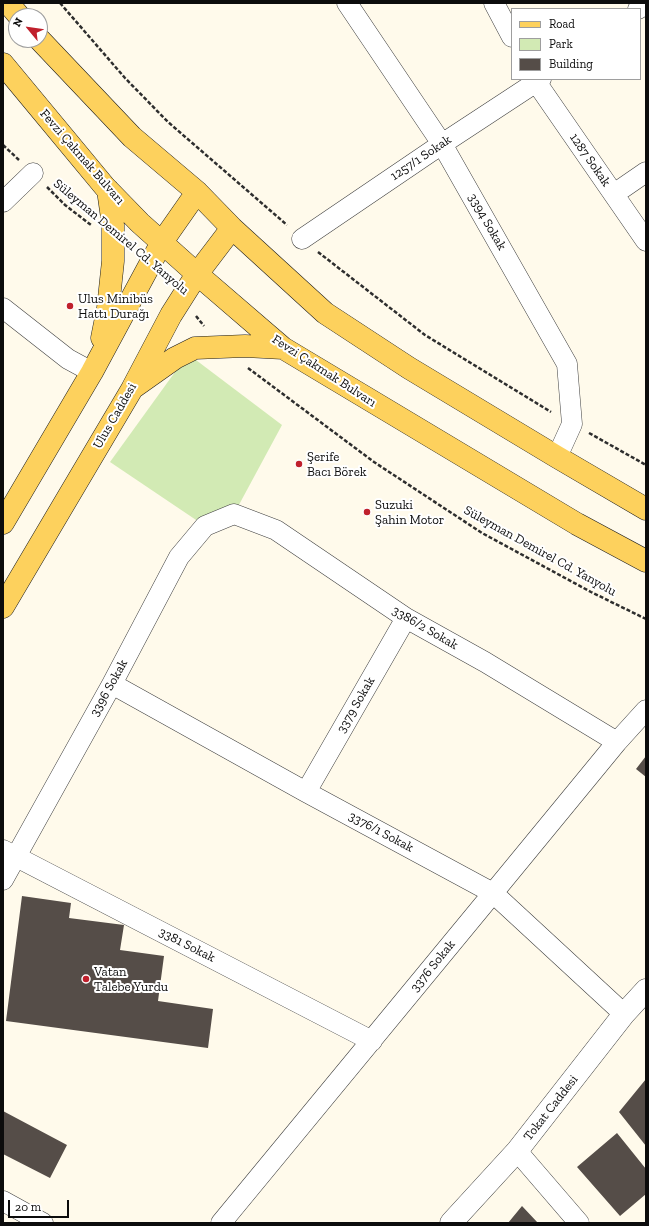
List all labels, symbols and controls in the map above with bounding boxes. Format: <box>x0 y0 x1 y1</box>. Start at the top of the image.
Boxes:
north arrow <box>8 8 48 48</box>
legend <box>511 8 641 80</box>
text: N <box>10 16 26 29</box>
text: Road <box>549 17 575 31</box>
text: Park <box>549 37 573 51</box>
text: Building <box>549 57 593 71</box>
street label: Fevzi Çakmak Bulvarı <box>36 106 128 208</box>
street label: 1287 Sokak <box>566 130 614 190</box>
street label: 1257/1 Sokak <box>388 132 454 184</box>
street label: Süleyman Demirel Cd. Yanyolu <box>50 176 192 298</box>
street label: 3394 Sokak <box>465 191 509 253</box>
place label: Ulus Minibüs Hattı Durağı <box>78 291 153 322</box>
marker: Ulus Minibüs Hattı Durağı <box>65 301 75 311</box>
street label: Fevzi Çakmak Bulvarı <box>269 331 379 411</box>
street label: Ulus Caddesi <box>90 380 140 452</box>
place label: Şerife Bacı Börek <box>307 449 367 480</box>
marker: Şerife Bacı Börek <box>294 459 304 469</box>
place label: Suzuki Şahin Motor <box>375 497 444 528</box>
street label: Süleyman Demirel Cd. Yanyolu <box>461 503 619 599</box>
marker: Suzuki Şahin Motor <box>362 507 372 517</box>
street label: 3386/2 Sokak <box>389 603 461 653</box>
street label: 3396 Sokak <box>87 657 131 719</box>
street label: 3379 Sokak <box>334 674 378 736</box>
street label: 3376/1 Sokak <box>346 808 416 856</box>
street label: 3381 Sokak <box>156 924 218 966</box>
street label: 3376 Sokak <box>407 937 459 995</box>
place label: Vatan Talebe Yurdu <box>94 964 168 995</box>
marker: Vatan Talebe Yurdu <box>81 974 91 984</box>
street label: Tokat Caddesi <box>521 1072 581 1144</box>
scale bar <box>10 1192 71 1218</box>
text: 20 m <box>15 1200 41 1214</box>

